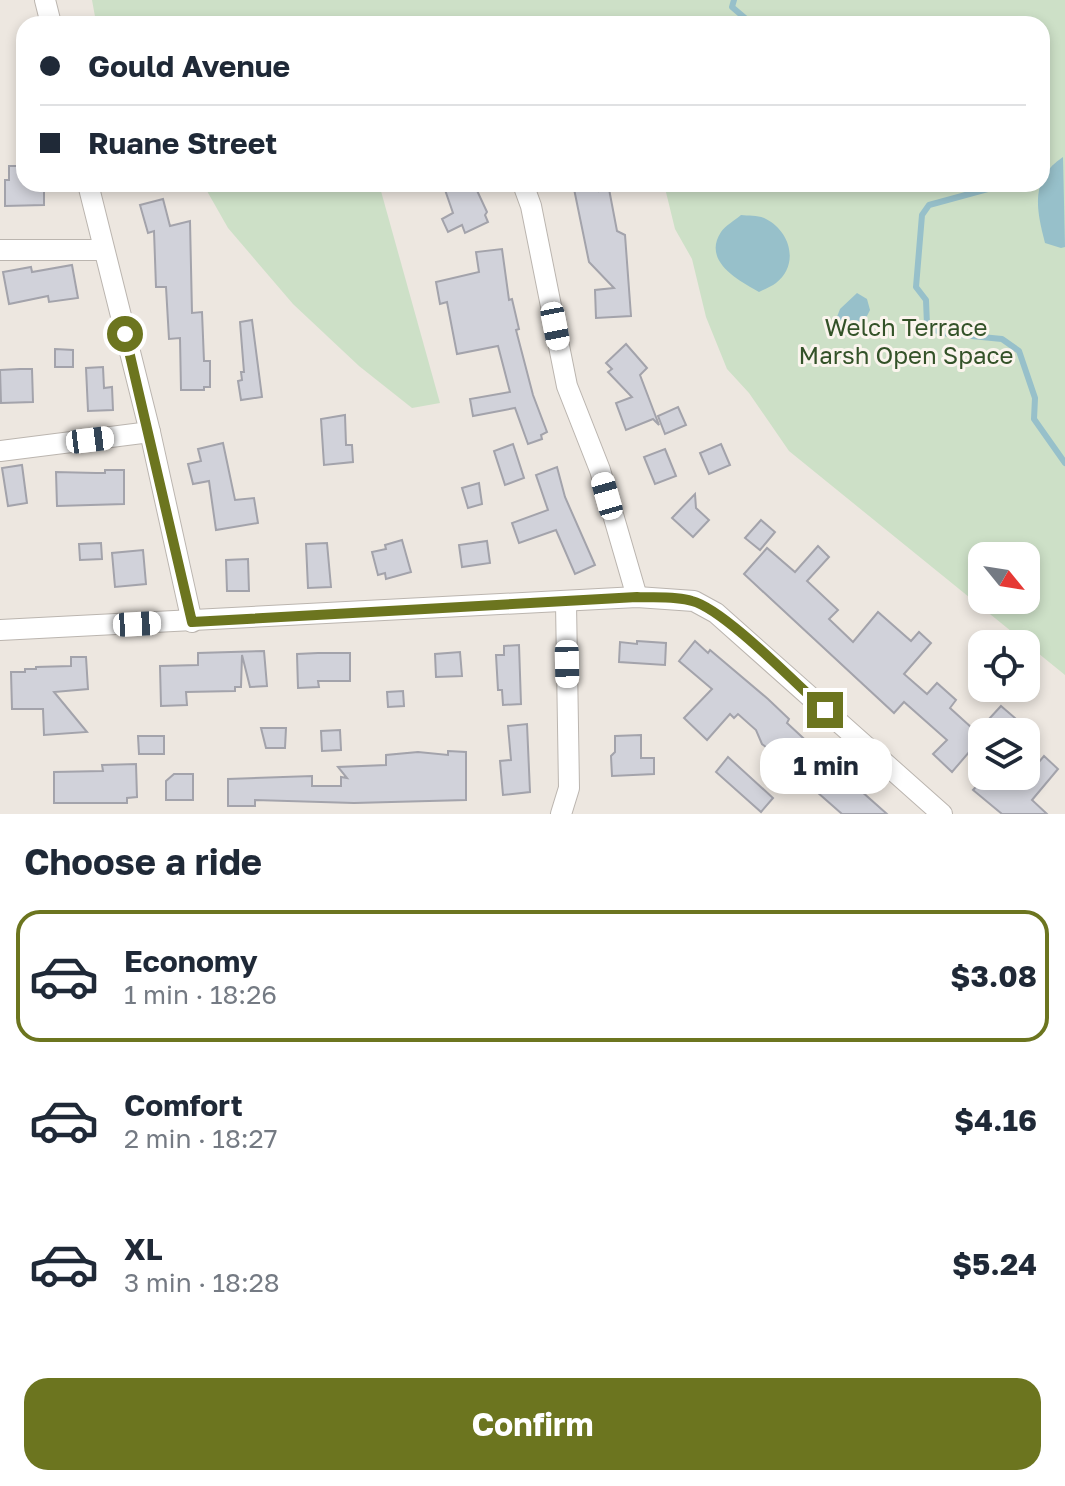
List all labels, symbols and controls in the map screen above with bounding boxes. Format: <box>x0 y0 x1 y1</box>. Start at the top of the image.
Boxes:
text: Gould Avenue <box>88 48 290 84</box>
text: Ruane Street <box>88 125 277 161</box>
car <box>539 300 571 352</box>
park label: Welch Terrace Marsh Open Space <box>799 312 1013 369</box>
route start <box>107 316 143 352</box>
car <box>65 425 115 455</box>
car <box>589 470 625 522</box>
north arrow <box>968 542 1040 614</box>
map controls <box>968 542 1040 790</box>
car <box>112 611 162 637</box>
button: locate <box>968 630 1040 702</box>
car <box>555 640 579 688</box>
route end <box>807 692 843 728</box>
button: layers <box>968 718 1040 790</box>
callout: 1 min <box>759 738 891 794</box>
text: 1 min <box>793 750 859 781</box>
text: Choose a ride <box>24 840 262 883</box>
icon: car <box>28 940 100 1012</box>
text: Economy <box>124 943 258 979</box>
text: $3.08 <box>950 958 1037 994</box>
text: 1 min · 18:26 <box>124 979 277 1010</box>
icon: car <box>28 1084 100 1156</box>
text: Comfort <box>124 1087 243 1123</box>
text: $4.16 <box>954 1102 1037 1138</box>
text: 2 min · 18:27 <box>124 1123 277 1154</box>
icon: car <box>28 1228 100 1300</box>
text: XL <box>124 1231 163 1267</box>
text: $5.24 <box>952 1246 1037 1282</box>
text: 3 min · 18:28 <box>124 1267 280 1298</box>
button: Confirm <box>24 1378 1041 1470</box>

